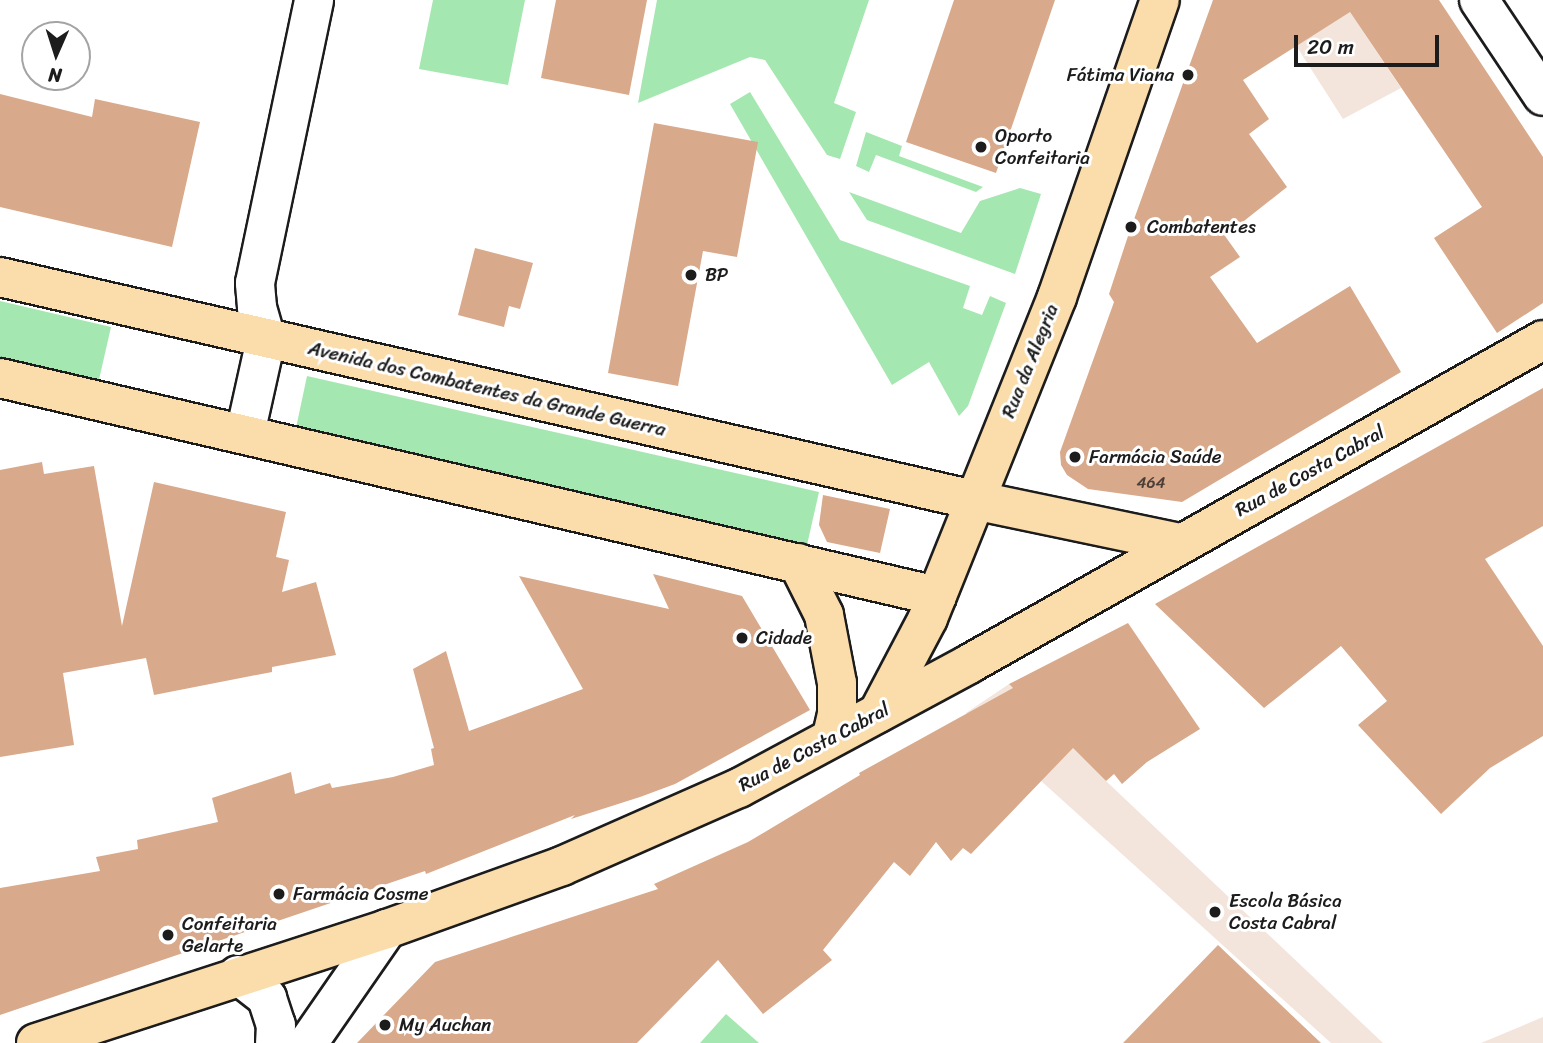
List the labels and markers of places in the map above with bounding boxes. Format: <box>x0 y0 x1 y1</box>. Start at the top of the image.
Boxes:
place label: Fátima Viana <box>1066 64 1174 86</box>
marker: Fátima Viana <box>1180 67 1196 83</box>
place label: Oporto Confeitaria <box>995 125 1090 169</box>
marker: Oporto Confeitaria <box>973 139 989 155</box>
place label: Combatentes <box>1147 216 1256 238</box>
marker: Combatentes <box>1121 217 1141 237</box>
place label: BP <box>705 264 728 286</box>
marker: BP <box>683 267 699 283</box>
place label: Farmácia Saúde <box>1089 446 1221 468</box>
marker: Farmácia Saúde <box>1067 449 1083 465</box>
place label: Cidade <box>756 627 812 649</box>
marker: Cidade <box>734 630 750 646</box>
place label: Farmácia Cosme <box>293 883 429 905</box>
marker: Farmácia Cosme <box>271 886 287 902</box>
place label: Escola Básica Costa Cabral <box>1229 890 1342 934</box>
marker: Escola Básica Costa Cabral <box>1207 904 1223 920</box>
place label: Confeitaria Gelarte <box>182 913 277 957</box>
marker: Confeitaria Gelarte <box>160 927 176 943</box>
place label: My Auchan <box>399 1014 491 1036</box>
marker: My Auchan <box>377 1017 393 1033</box>

